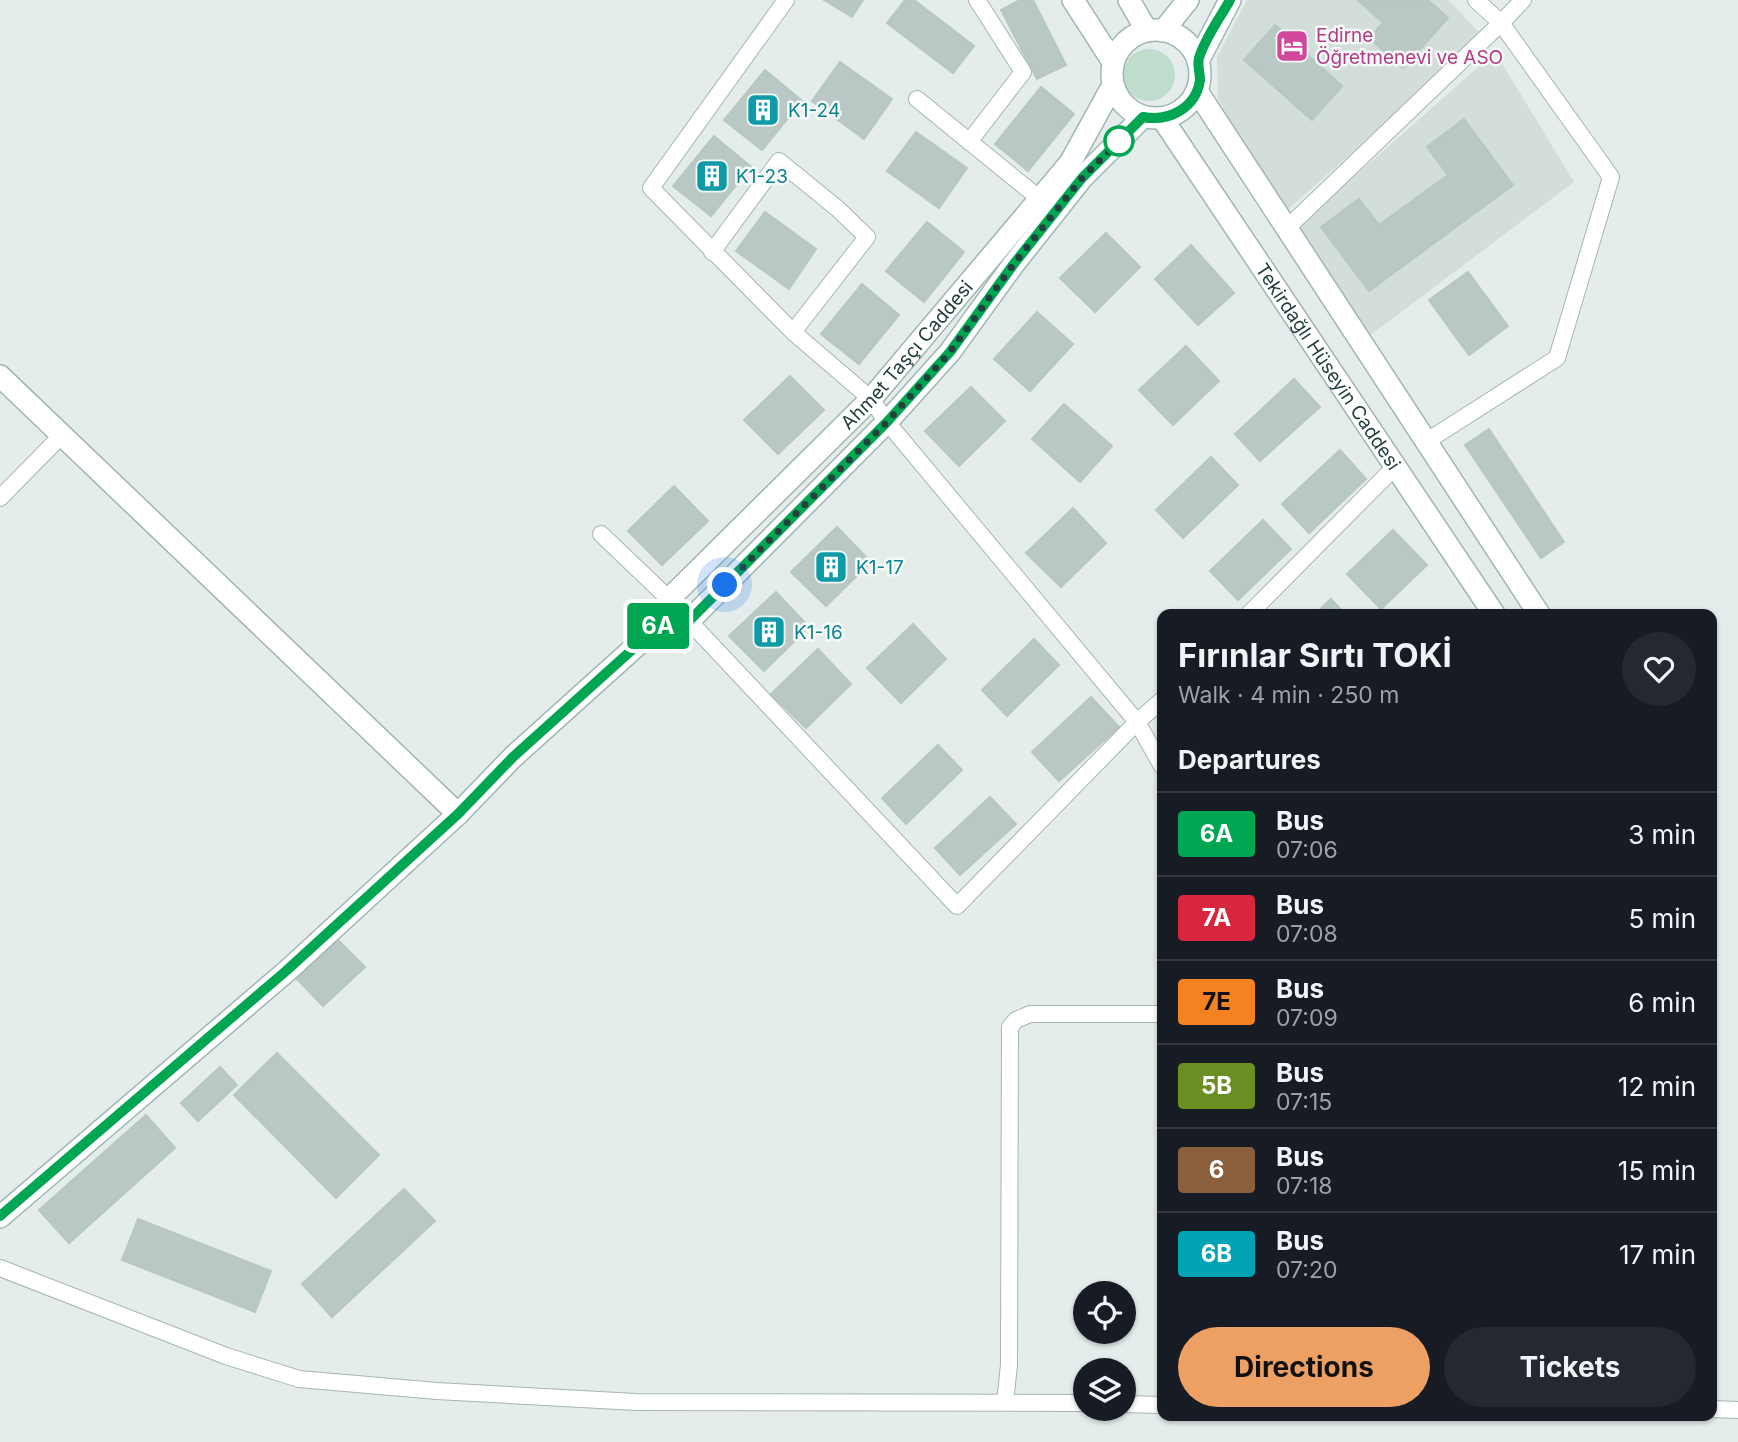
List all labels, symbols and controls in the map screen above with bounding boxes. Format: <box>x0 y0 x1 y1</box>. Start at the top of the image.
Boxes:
place label: Edirne Öğretmenevi ve ASO <box>1316 24 1503 69</box>
hotel icon: Edirne Öğretmenevi ve ASO <box>1273 27 1311 65</box>
building icon: K1-24 <box>744 91 782 129</box>
place label: K1-24 <box>788 99 840 122</box>
unlabelled marker <box>1104 126 1134 156</box>
building icon: K1-23 <box>693 157 731 195</box>
place label: K1-23 <box>736 165 788 188</box>
street label: Tekirdağlı Hüseyin Caddesi <box>1251 259 1406 474</box>
street label: Ahmet Taşçı Caddesi <box>836 276 977 434</box>
building icon: K1-17 <box>812 548 850 586</box>
place label: K1-17 <box>856 556 904 579</box>
your location <box>707 567 742 602</box>
line badge: 6A <box>626 603 690 649</box>
text: 6A <box>641 611 675 640</box>
building icon: K1-16 <box>750 613 788 651</box>
place label: K1-16 <box>794 621 843 644</box>
button: heart <box>1622 632 1696 706</box>
text: Fırınlar Sırtı TOKİ <box>1178 635 1452 675</box>
text: Walk · 4 min · 250 m <box>1178 681 1400 709</box>
text: Departures <box>1178 744 1321 775</box>
text: Bus <box>1276 805 1324 836</box>
text: 6A <box>1200 819 1233 848</box>
text: 3 min <box>1628 819 1696 850</box>
text: 07:06 <box>1276 836 1338 864</box>
text: Bus <box>1276 889 1324 920</box>
text: 7A <box>1202 903 1231 932</box>
text: 5 min <box>1628 903 1696 934</box>
text: 07:08 <box>1276 920 1338 948</box>
text: Bus <box>1276 973 1324 1004</box>
text: 7E <box>1202 987 1231 1016</box>
text: 6 min <box>1628 987 1696 1018</box>
text: 07:09 <box>1276 1004 1338 1032</box>
text: Bus <box>1276 1057 1324 1088</box>
text: 5B <box>1201 1071 1232 1100</box>
text: 12 min <box>1618 1071 1696 1102</box>
text: 07:15 <box>1276 1088 1332 1116</box>
text: Bus <box>1276 1141 1324 1172</box>
text: 6 <box>1209 1155 1224 1184</box>
text: 15 min <box>1618 1155 1696 1186</box>
text: 07:18 <box>1276 1172 1333 1200</box>
text: Bus <box>1276 1225 1324 1256</box>
text: 6B <box>1201 1239 1232 1268</box>
text: 17 min <box>1619 1239 1696 1270</box>
text: 07:20 <box>1276 1256 1337 1284</box>
map controls <box>1073 1281 1136 1421</box>
button: locate <box>1073 1281 1136 1344</box>
button: Directions <box>1178 1327 1430 1407</box>
button: Tickets <box>1444 1327 1696 1407</box>
button: layers <box>1073 1358 1136 1421</box>

